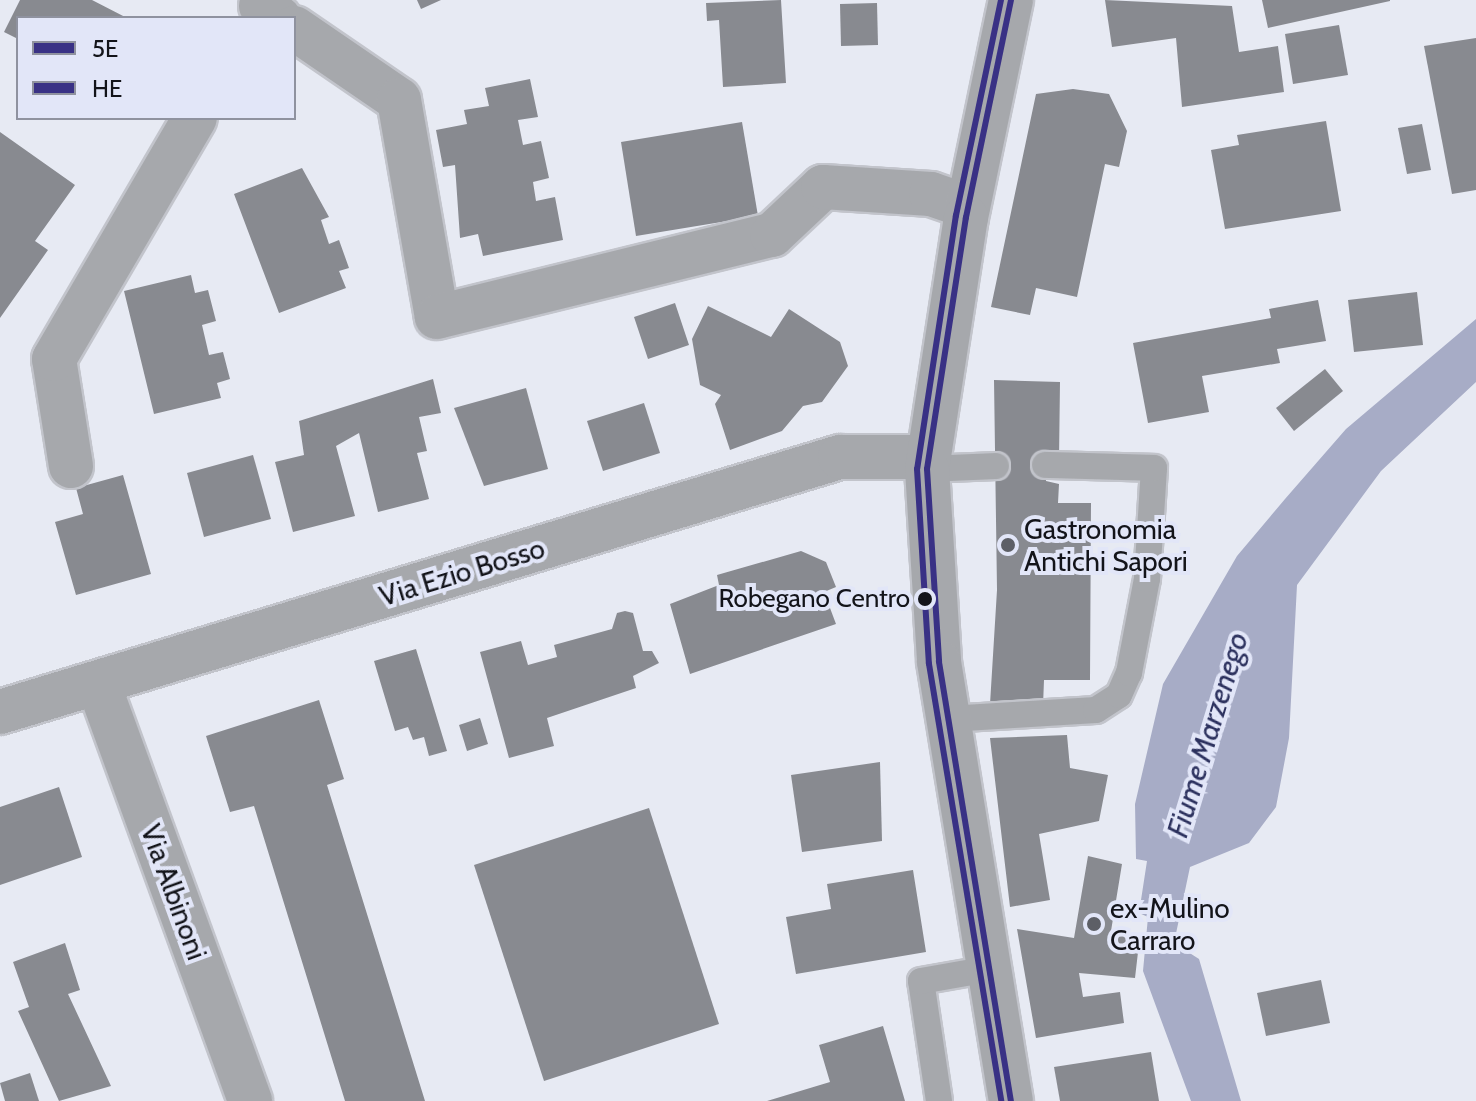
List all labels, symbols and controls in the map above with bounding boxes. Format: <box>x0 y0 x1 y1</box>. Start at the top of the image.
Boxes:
legend <box>16 16 296 120</box>
text: 5E <box>92 34 118 63</box>
text: HE <box>92 74 122 103</box>
place label: Gastronomia Antichi Sapori <box>1024 512 1188 578</box>
street label: Via Ezio Bosso <box>375 531 549 613</box>
marker: Gastronomia Antichi Sapori <box>999 536 1017 554</box>
place label: Robegano Centro <box>718 583 910 615</box>
marker: Robegano Centro <box>917 591 933 607</box>
water label: Fiume Marzenego <box>1160 628 1256 842</box>
street label: Via Albinoni <box>134 820 214 964</box>
place label: ex-Mulino Carraro <box>1110 891 1230 957</box>
marker: ex-Mulino Carraro <box>1085 915 1103 933</box>

